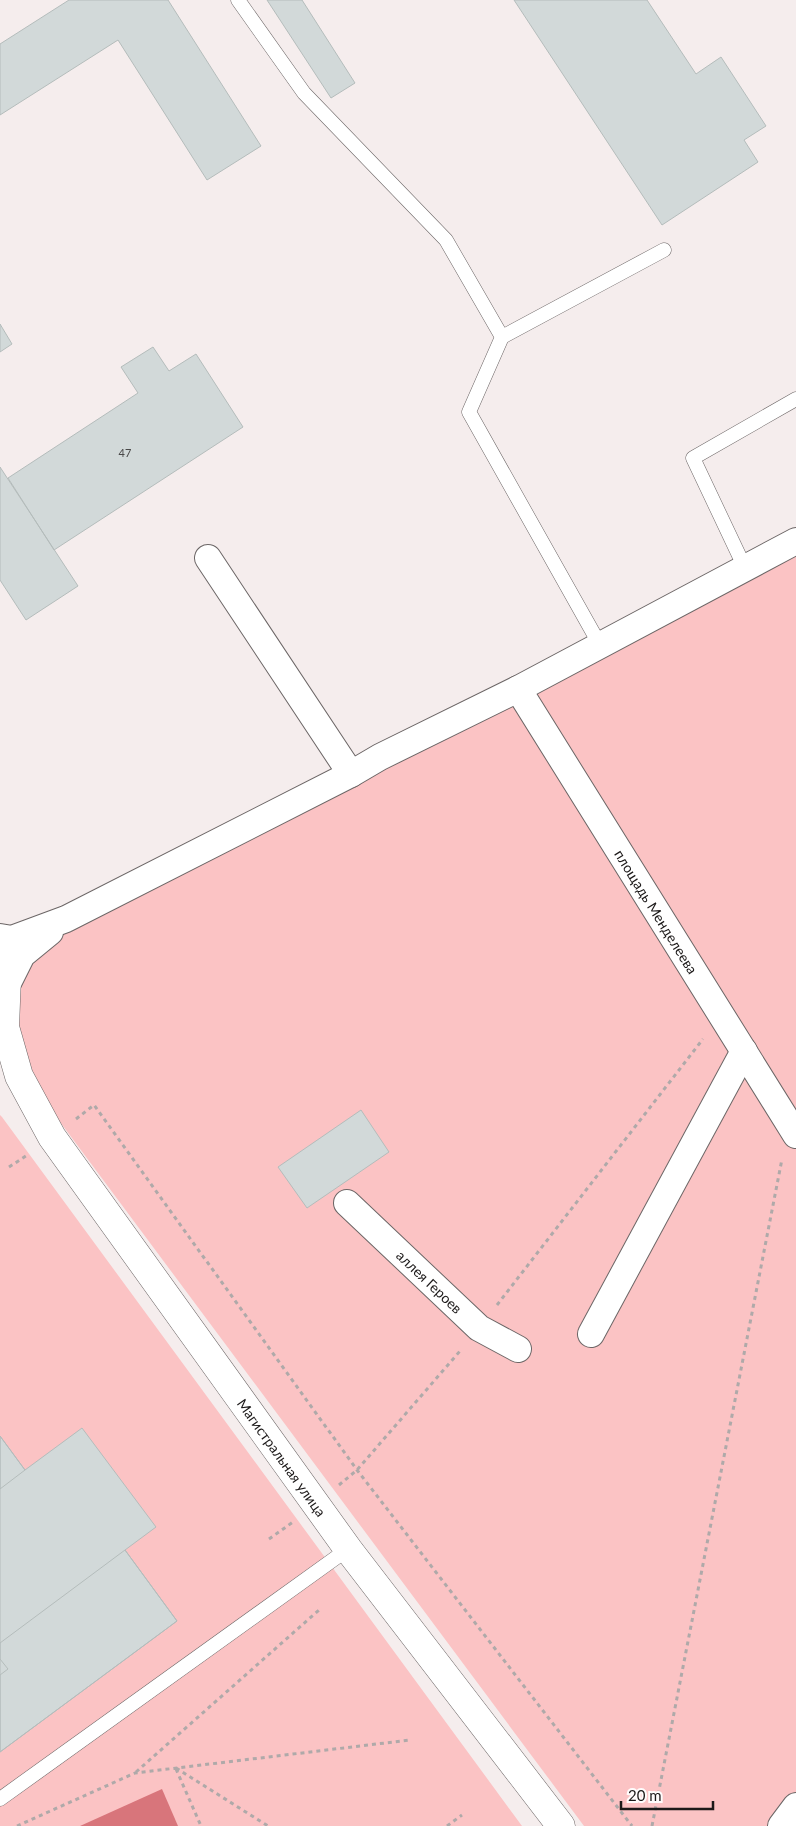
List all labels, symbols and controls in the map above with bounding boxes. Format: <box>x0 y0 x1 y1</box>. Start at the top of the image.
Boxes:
house number: 47 <box>119 446 131 459</box>
street label: площадь Менделеева <box>612 846 702 977</box>
street label: аллея Героев <box>393 1246 466 1316</box>
street label: Магистральная улица <box>234 1395 330 1519</box>
scale bar <box>621 1778 714 1810</box>
text: 20 m <box>628 1786 662 1804</box>

